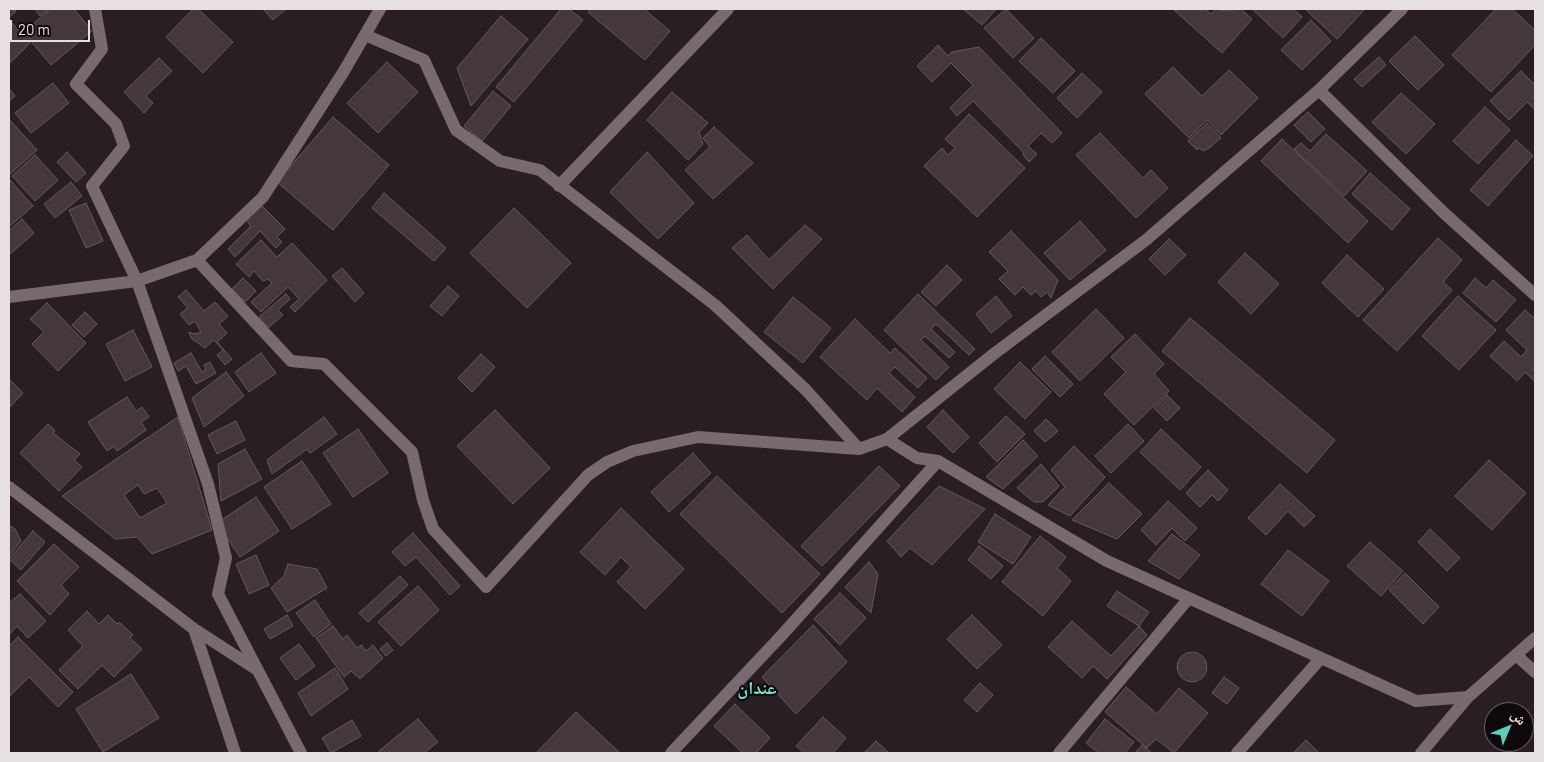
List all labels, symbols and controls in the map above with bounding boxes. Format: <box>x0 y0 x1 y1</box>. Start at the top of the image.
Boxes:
scale bar <box>12 10 92 42</box>
text: 20 m <box>18 20 50 38</box>
district label: عندان <box>737 677 777 699</box>
north arrow <box>1484 702 1534 752</box>
text: ش <box>1508 705 1531 728</box>

